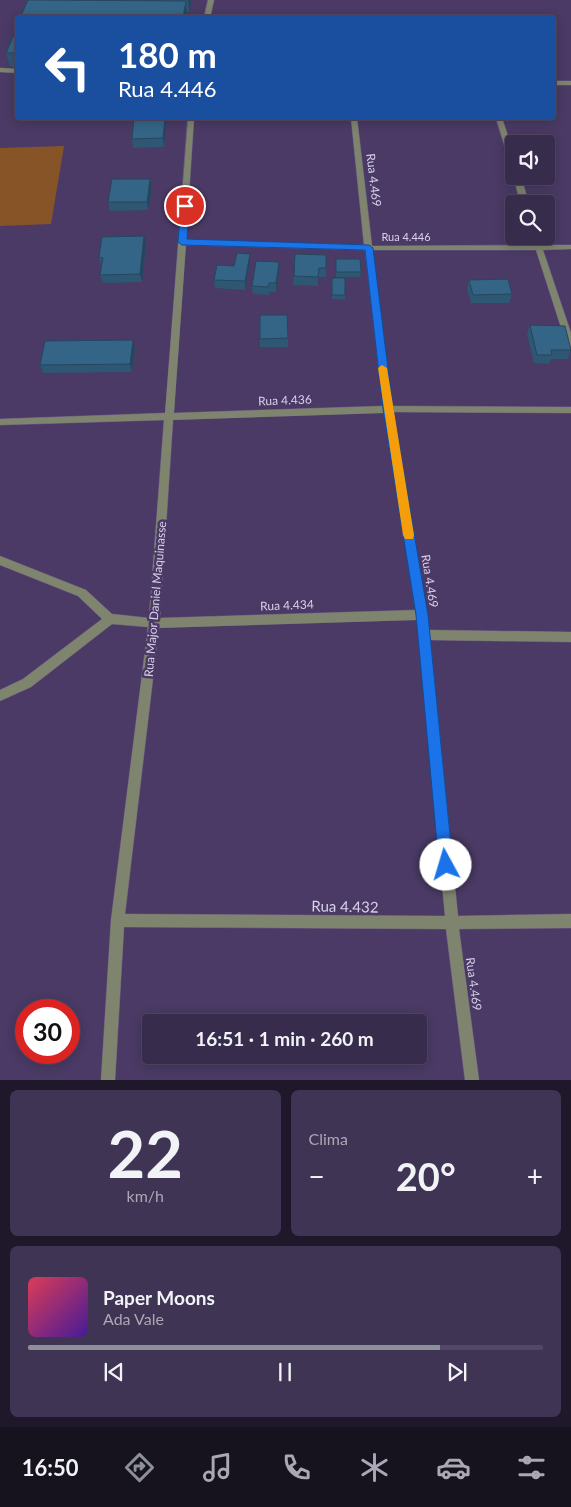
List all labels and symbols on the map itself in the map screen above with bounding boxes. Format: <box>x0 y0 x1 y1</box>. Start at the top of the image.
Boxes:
street label: Rua 4.469 <box>363 152 385 208</box>
pin <box>164 185 206 227</box>
street label: Rua 4.446 <box>381 230 431 243</box>
street label: Rua 4.436 <box>258 392 312 408</box>
street label: Rua Major Daniel Maquinasse <box>141 521 169 677</box>
street label: Rua 4.469 <box>418 553 442 609</box>
street label: Rua 4.434 <box>260 597 314 613</box>
position arrow <box>419 838 471 890</box>
street label: Rua 4.432 <box>311 896 379 916</box>
street label: Rua 4.469 <box>463 956 485 1012</box>
speed limit sign: 30 <box>15 999 80 1064</box>

